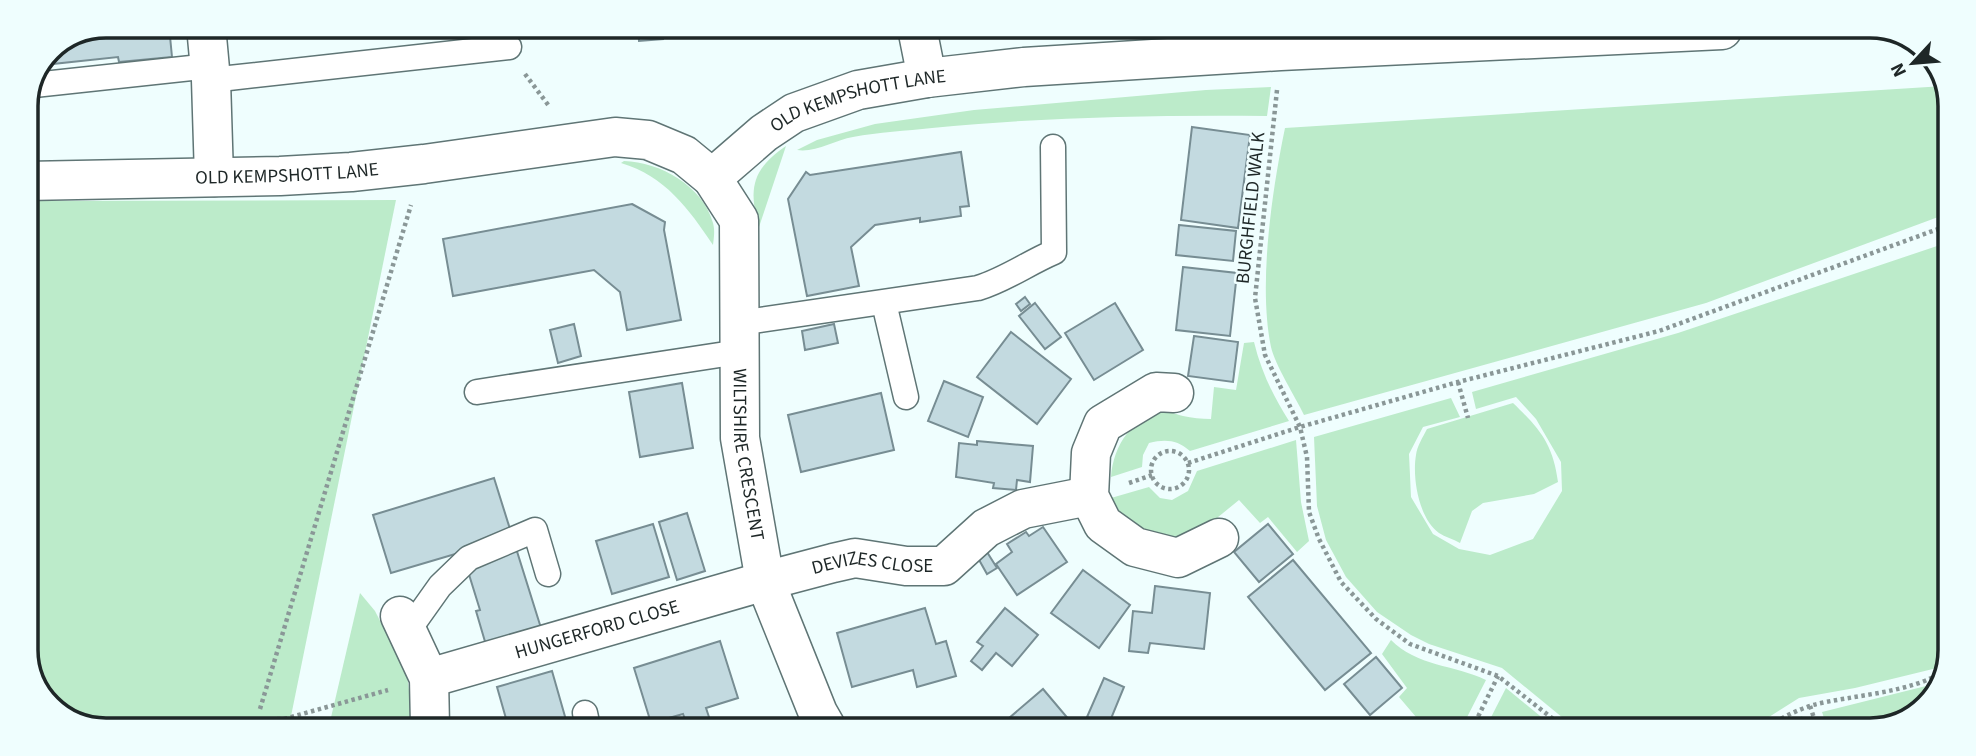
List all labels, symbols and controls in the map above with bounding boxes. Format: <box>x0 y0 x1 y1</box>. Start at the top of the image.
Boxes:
north arrow <box>1878 28 1948 98</box>
text: N <box>1884 58 1914 81</box>
street label: OLD KEMPSHOTT LANE <box>764 62 947 139</box>
street label: BURGHFIELD WALK <box>1230 131 1272 285</box>
street label: OLD KEMPSHOTT LANE <box>195 156 380 191</box>
street label: WILTSHIRE CRESCENT <box>726 368 771 543</box>
street label: DEVIZES CLOSE <box>809 544 933 582</box>
street label: HUNGERFORD CLOSE <box>512 593 683 666</box>

